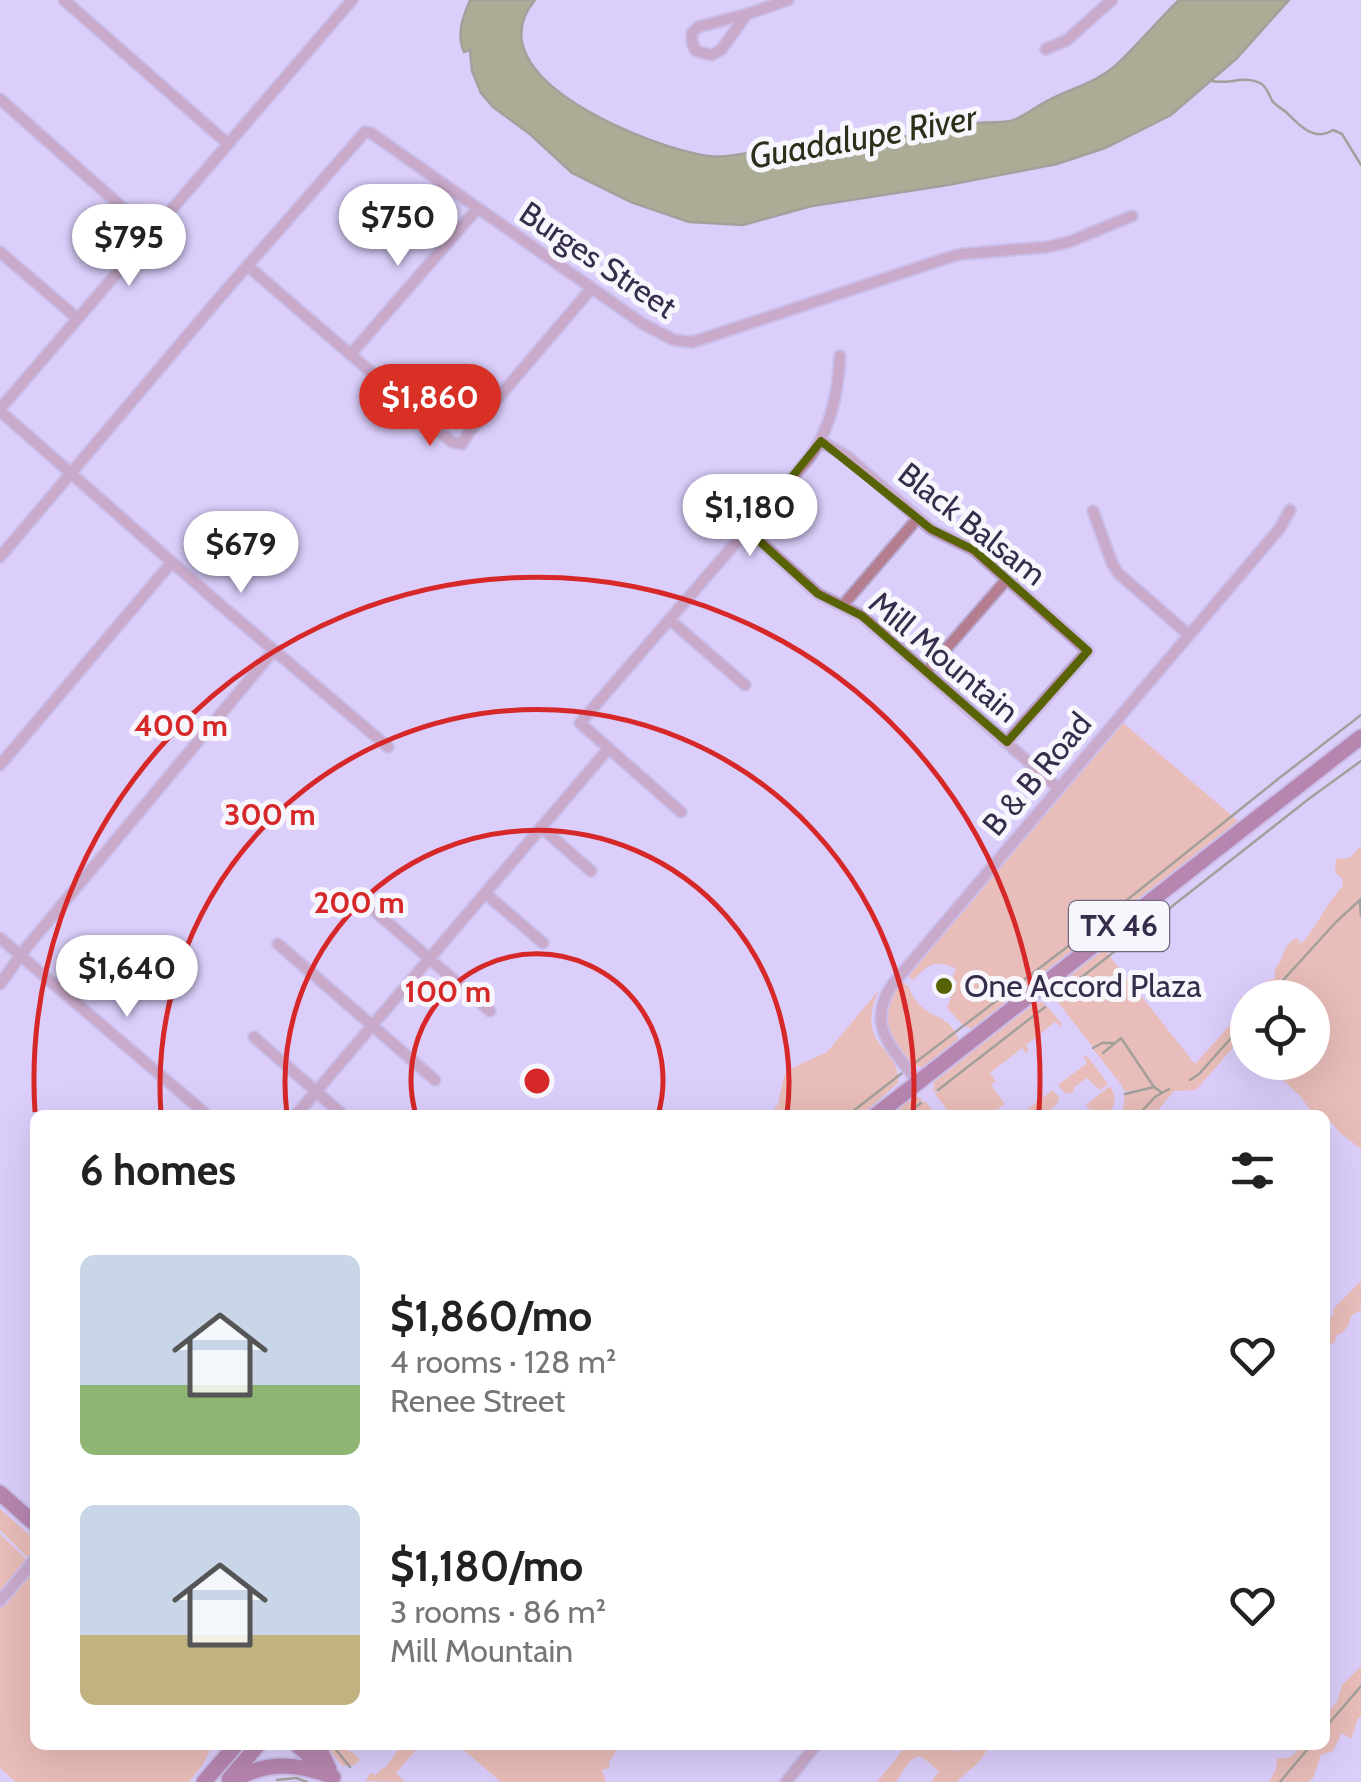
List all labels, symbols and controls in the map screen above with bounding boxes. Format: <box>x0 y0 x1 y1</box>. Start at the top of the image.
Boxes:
water label: Guadalupe River <box>746 95 981 178</box>
pin: $750 <box>339 184 457 269</box>
street label: Burges Street <box>512 193 684 326</box>
text: $750 <box>361 197 435 236</box>
pin: $795 <box>70 204 188 289</box>
text: $795 <box>94 217 164 256</box>
pin: $1,860 <box>349 364 511 449</box>
text: $1,860 <box>381 377 479 416</box>
street label: Black Balsam <box>891 454 1054 593</box>
pin: $1,180 <box>669 474 831 559</box>
text: $1,180 <box>705 487 795 526</box>
pin: $679 <box>182 511 300 596</box>
text: $679 <box>206 524 276 563</box>
street label: Mill Mountain <box>862 583 1027 730</box>
street label: B & B Road <box>974 704 1099 843</box>
text: 400 m <box>134 707 228 744</box>
text: 300 m <box>224 796 316 833</box>
text: 200 m <box>313 884 405 921</box>
road number: TX 46 <box>1069 901 1169 951</box>
pin: $1,640 <box>46 935 208 1020</box>
text: $1,640 <box>78 948 176 987</box>
place label: One Accord Plaza <box>964 966 1202 1005</box>
text: 100 m <box>405 973 491 1010</box>
marker: One Accord Plaza <box>933 975 955 997</box>
map controls <box>1230 980 1330 1080</box>
button: locate <box>1230 980 1330 1080</box>
centre of rings <box>519 1063 555 1099</box>
icon: filters <box>1225 1143 1280 1198</box>
text: 6 homes <box>80 1144 236 1196</box>
text: $1,860/mo <box>390 1290 592 1342</box>
icon: home <box>160 1295 280 1415</box>
icon: heart <box>1225 1328 1280 1383</box>
text: 4 rooms · 128 m² <box>390 1342 616 1381</box>
text: Renee Street <box>390 1381 565 1420</box>
text: $1,180/mo <box>390 1540 583 1592</box>
icon: home <box>160 1545 280 1665</box>
icon: heart <box>1225 1578 1280 1633</box>
text: 3 rooms · 86 m² <box>390 1592 606 1631</box>
text: Mill Mountain <box>390 1631 573 1670</box>

